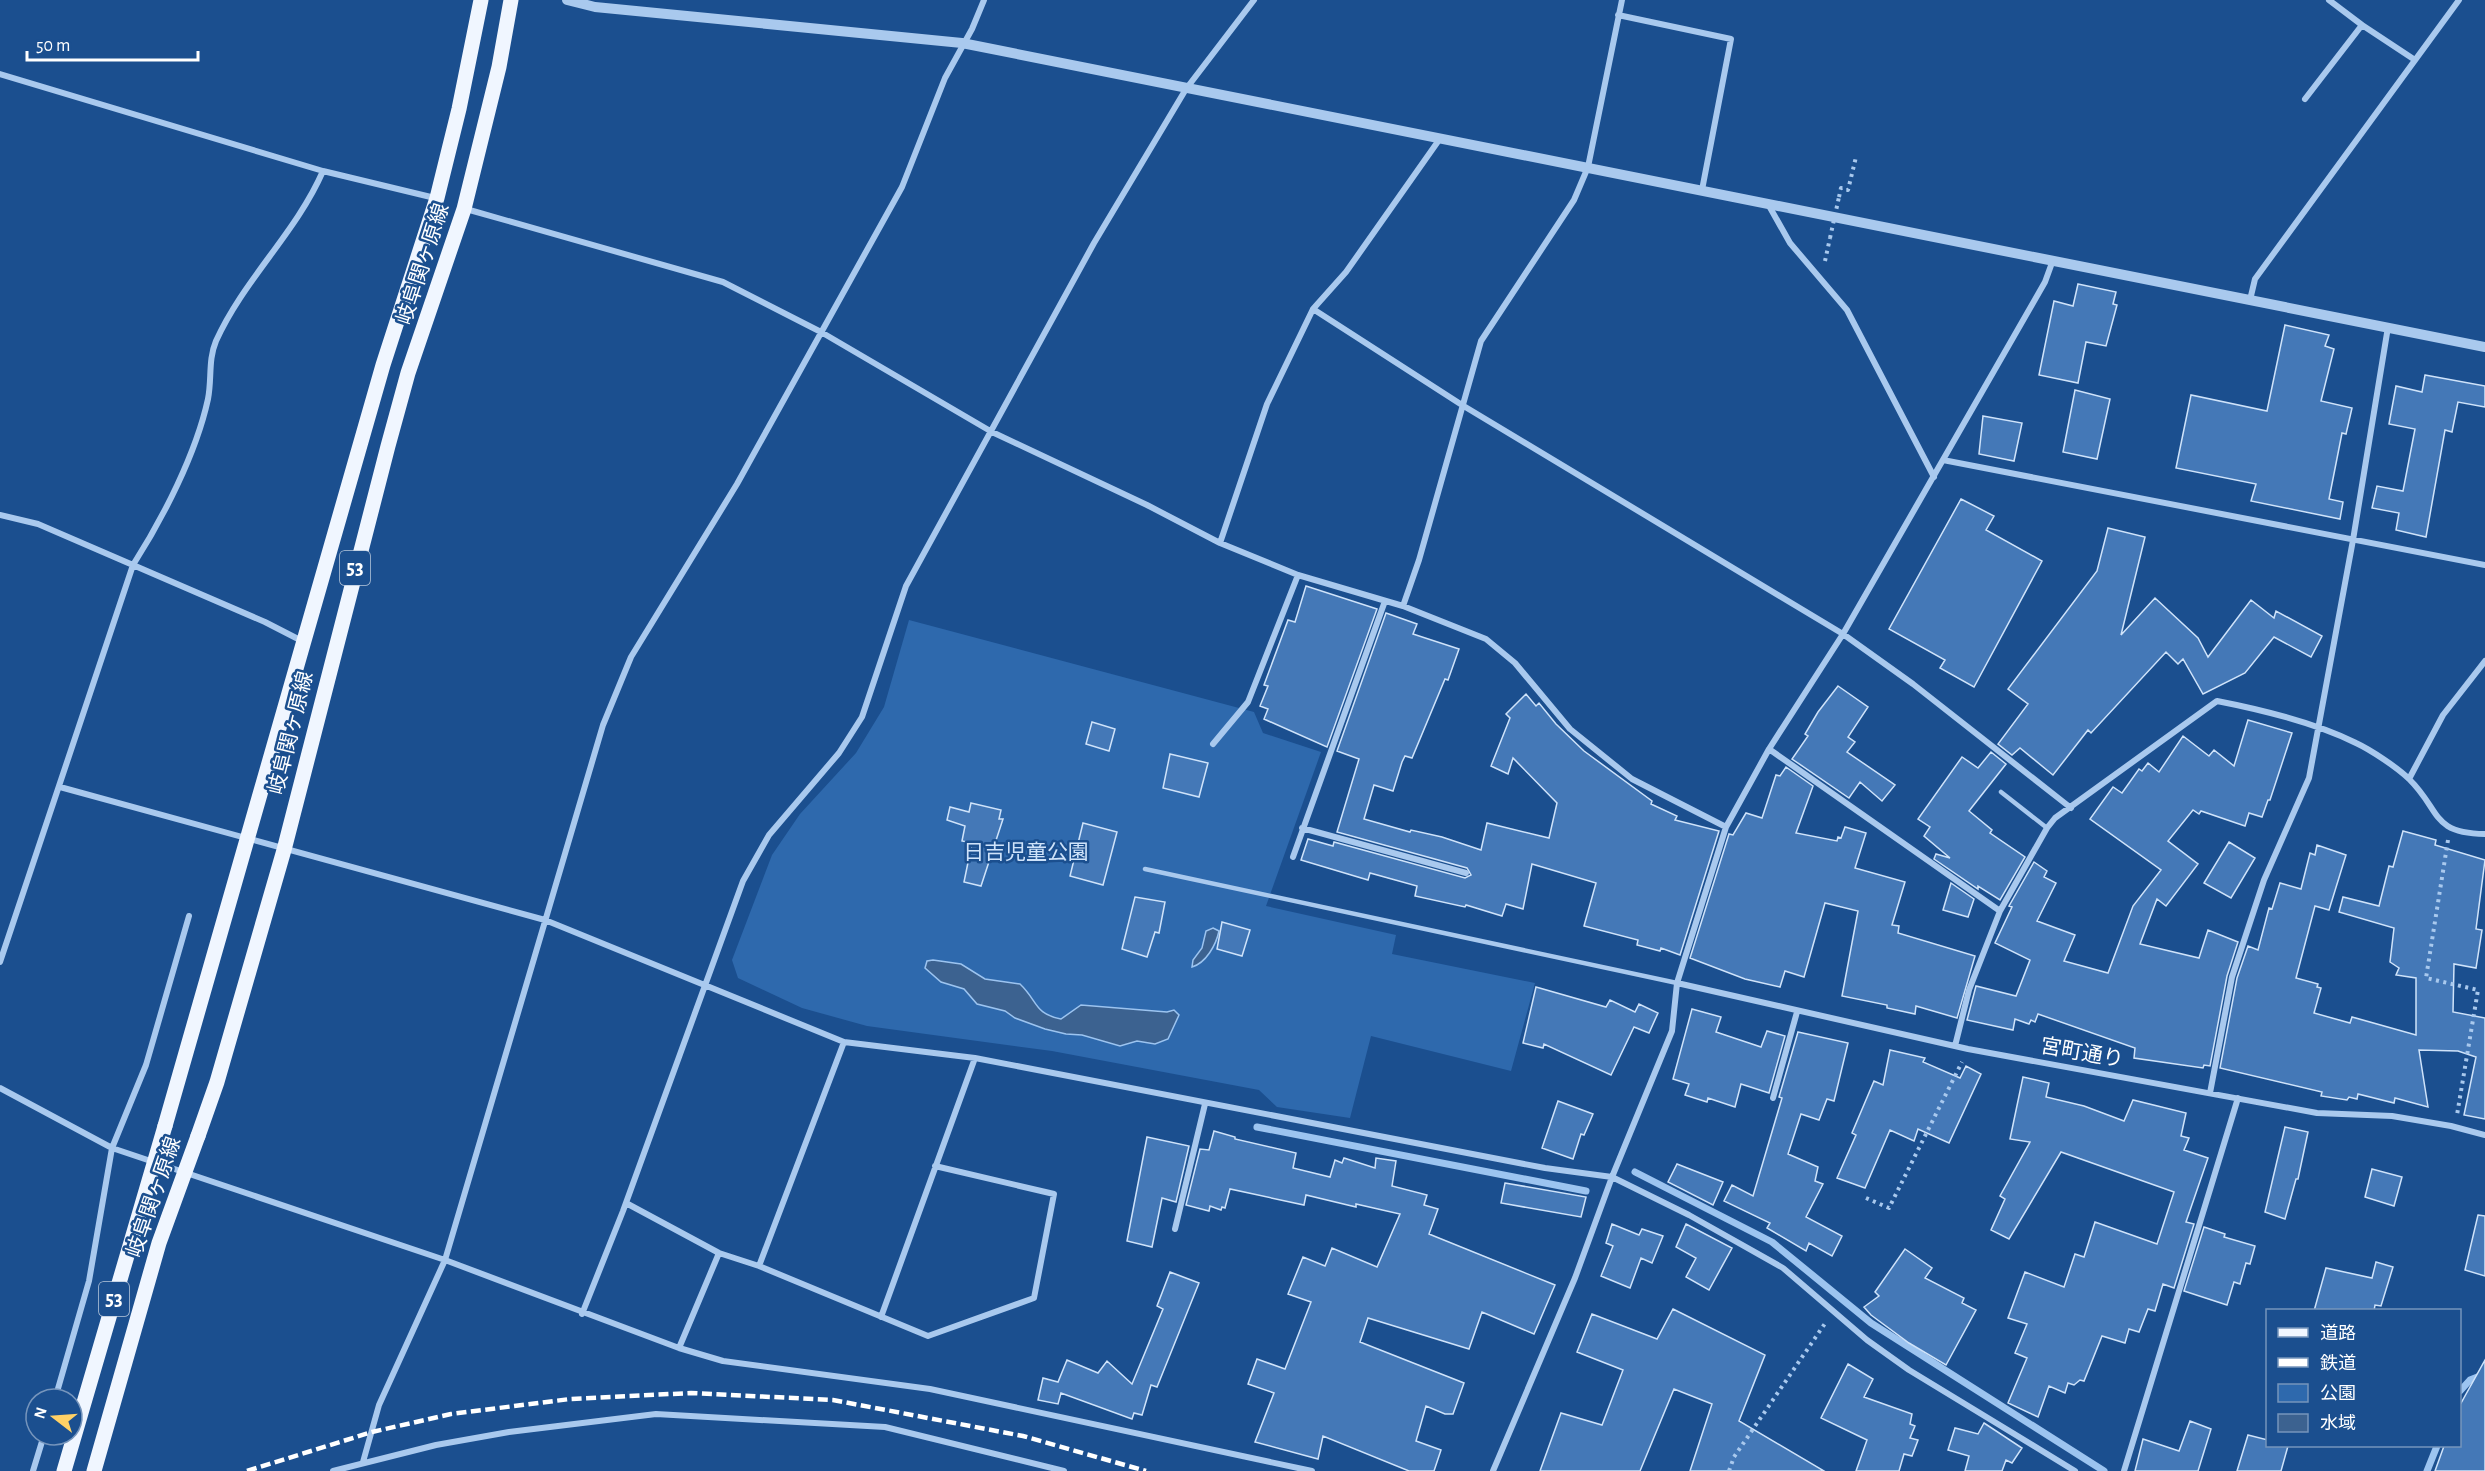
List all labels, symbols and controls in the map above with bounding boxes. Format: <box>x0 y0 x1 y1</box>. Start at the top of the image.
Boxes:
scale bar <box>27 24 198 62</box>
text: 50 m <box>36 37 70 55</box>
street label: 岐阜関ヶ原線 <box>393 201 452 327</box>
road number: 53 <box>340 551 370 585</box>
street label: 岐阜関ヶ原線 <box>265 669 316 797</box>
park label: 日吉児童公園 <box>963 841 1089 863</box>
street label: 宮町通り <box>2039 1034 2125 1071</box>
street label: 岐阜関ヶ原線 <box>123 1134 184 1260</box>
road number: 53 <box>99 1282 129 1316</box>
legend <box>2266 1309 2461 1447</box>
text: 道路 <box>2320 1323 2356 1343</box>
text: 鉄道 <box>2320 1353 2356 1373</box>
text: 公園 <box>2320 1384 2356 1403</box>
north arrow <box>24 1387 84 1447</box>
text: N <box>31 1405 50 1421</box>
text: 水域 <box>2320 1414 2356 1433</box>

